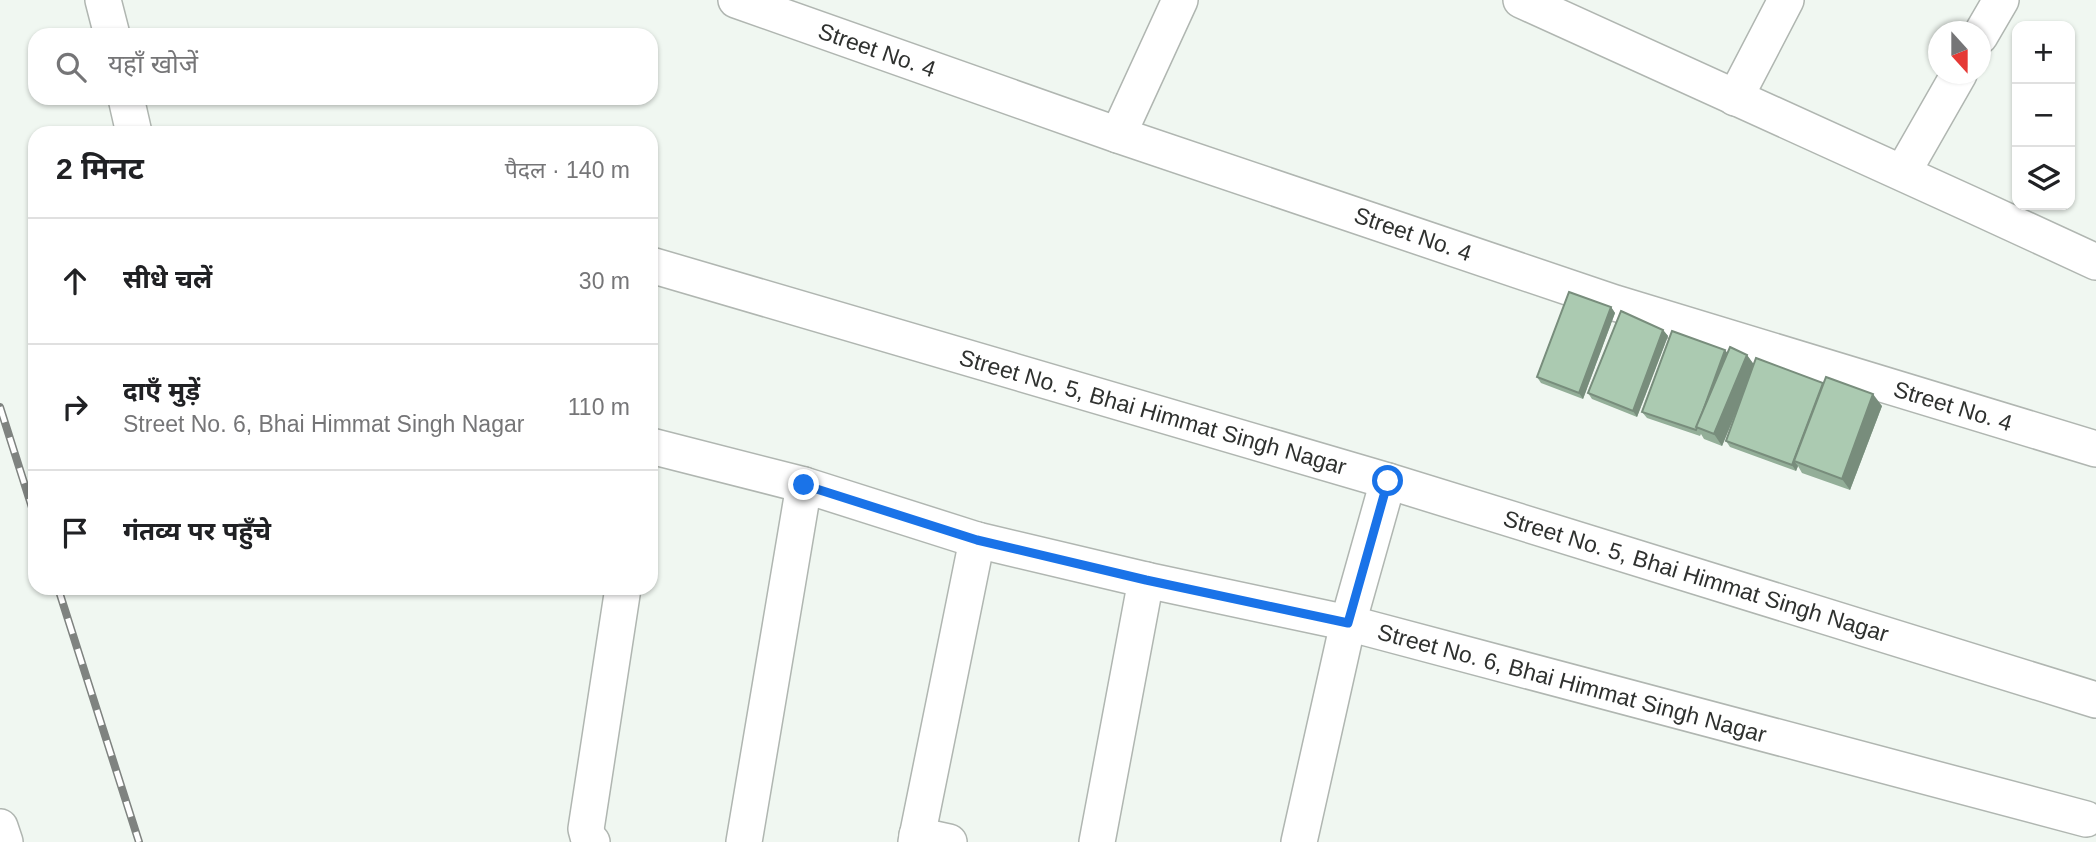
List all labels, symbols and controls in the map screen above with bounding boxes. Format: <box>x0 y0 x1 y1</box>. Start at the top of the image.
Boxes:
street label: Street No. 4 <box>815 18 939 82</box>
north arrow <box>1928 21 1991 84</box>
map controls <box>2012 21 2075 210</box>
button: + <box>2012 21 2075 84</box>
search box <box>28 28 658 105</box>
icon: search <box>52 48 90 86</box>
text: यहाँ खोजें <box>108 49 198 79</box>
button: − <box>2012 84 2075 147</box>
button: layers <box>2012 147 2075 210</box>
text: 2 मिनट <box>56 152 144 185</box>
text: पैदल · 140 m <box>505 157 630 183</box>
street label: Street No. 4 <box>1351 202 1475 266</box>
icon: ahead <box>56 262 94 300</box>
text: सीधे चलें <box>123 264 212 294</box>
text: 30 m <box>579 268 630 294</box>
street label: Street No. 5, Bhai Himmat Singh Nagar <box>956 344 1350 480</box>
text: दाएँ मुड़ें <box>123 376 200 406</box>
street label: Street No. 4 <box>1891 376 2016 436</box>
icon: right <box>56 388 94 426</box>
text: 110 m <box>568 394 630 420</box>
text: Street No. 6, Bhai Himmat Singh Nagar <box>123 411 524 437</box>
route start <box>1372 465 1403 496</box>
route end <box>788 469 819 500</box>
street label: Street No. 5, Bhai Himmat Singh Nagar <box>1500 505 1892 647</box>
icon: arrive <box>56 514 94 552</box>
text: गंतव्य पर पहुँचे <box>123 516 271 546</box>
street label: Street No. 6, Bhai Himmat Singh Nagar <box>1375 618 1770 748</box>

